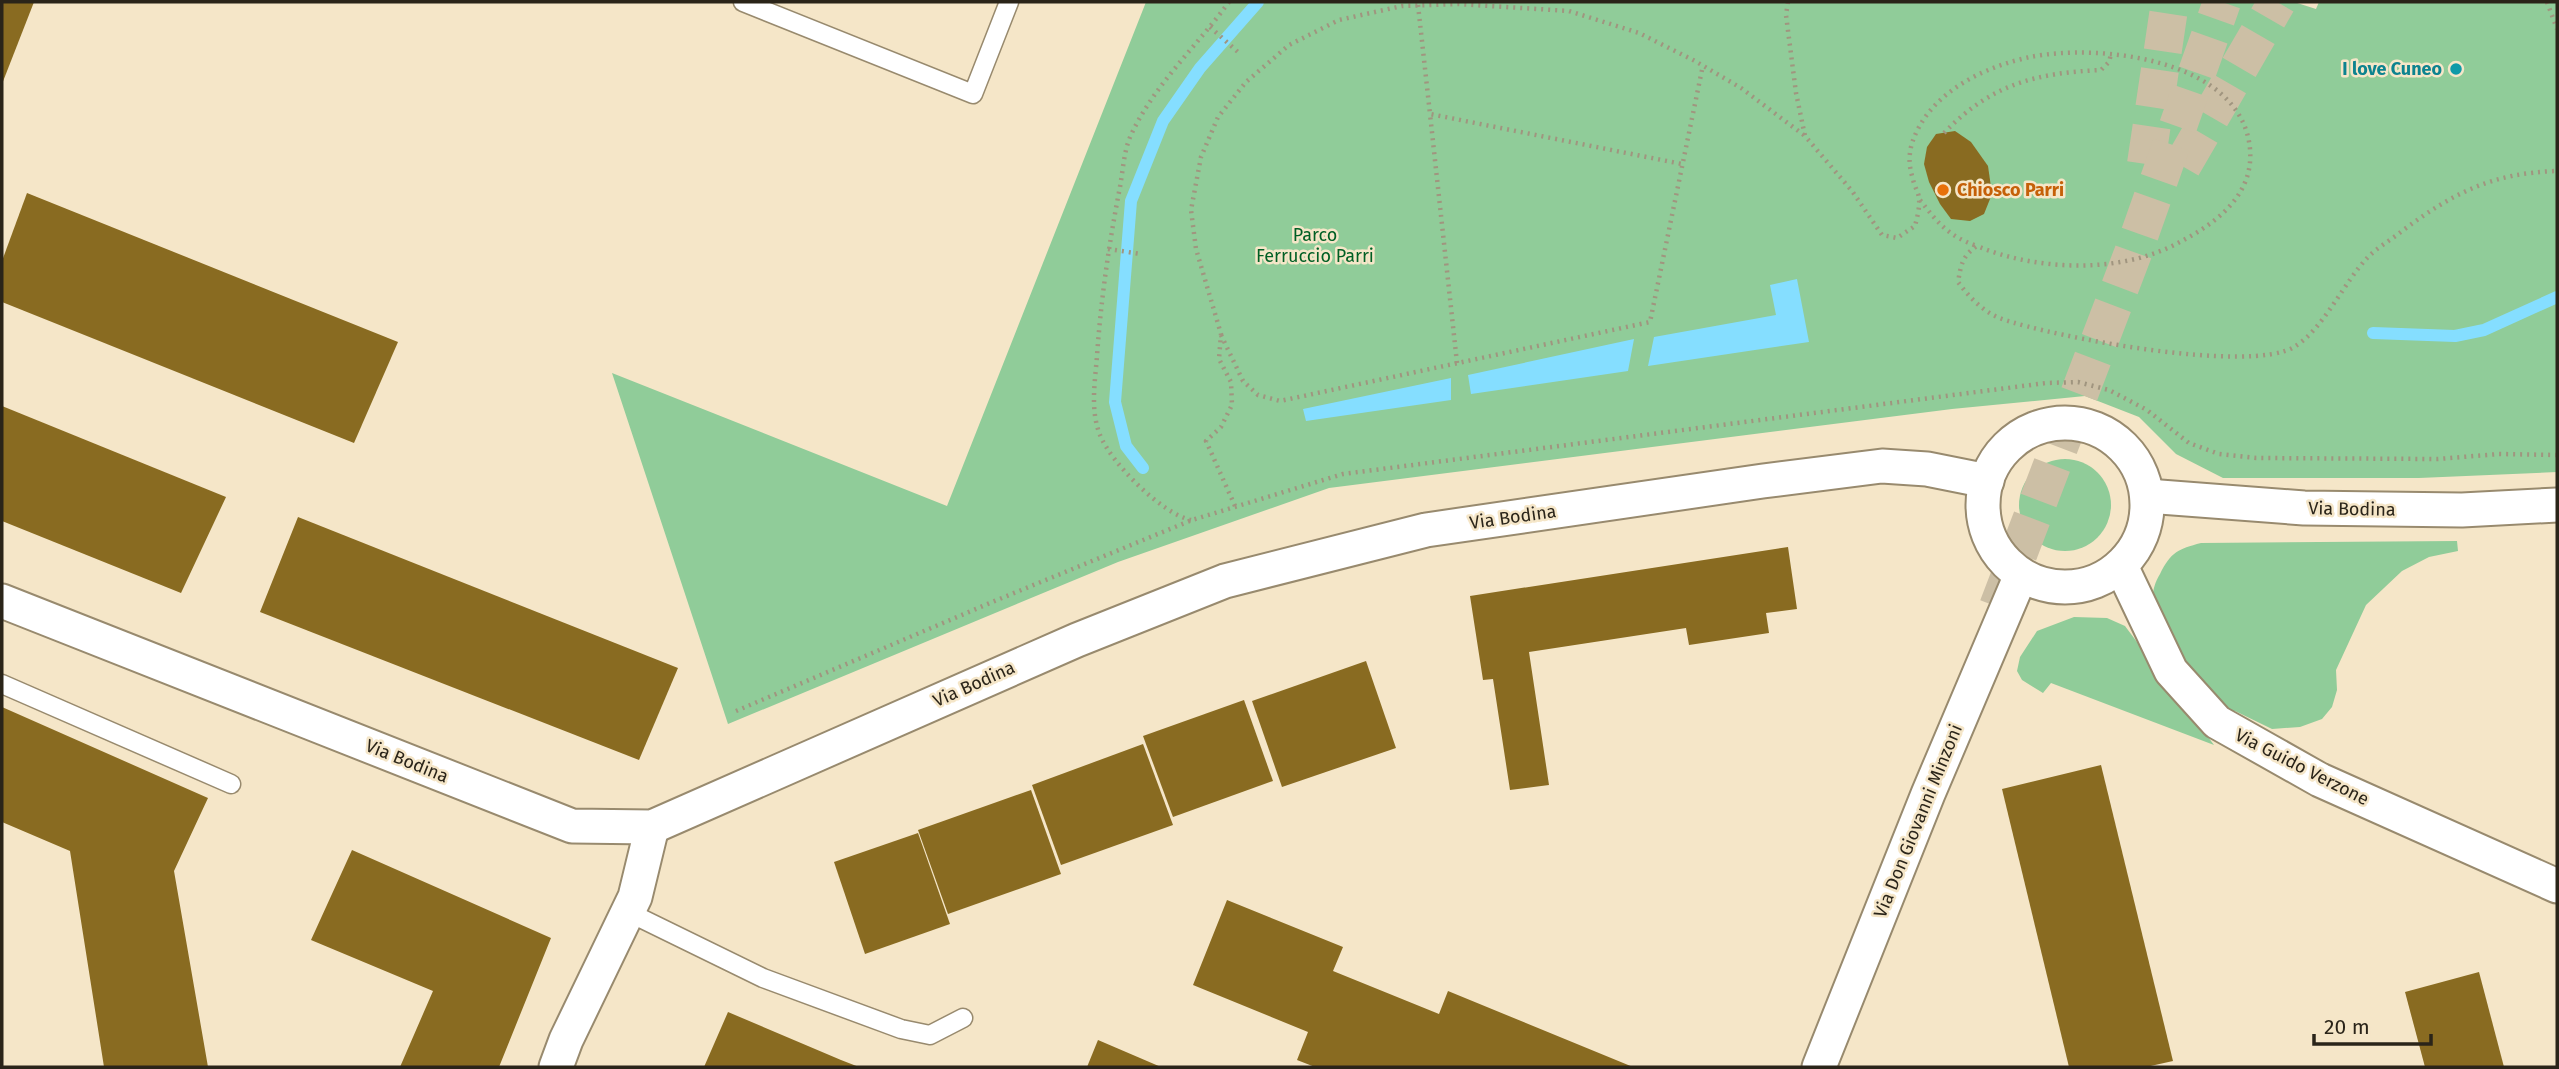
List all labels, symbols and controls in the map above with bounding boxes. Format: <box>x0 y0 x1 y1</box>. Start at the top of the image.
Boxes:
place label: I love Cuneo <box>2342 58 2442 80</box>
marker: I love Cuneo <box>2448 61 2464 77</box>
place label: Chiosco Parri <box>1957 179 2064 201</box>
marker: Chiosco Parri <box>1935 182 1951 198</box>
park label: Parco Ferruccio Parri <box>1256 224 1374 267</box>
street label: Via Bodina <box>2308 497 2396 521</box>
street label: Via Bodina <box>1468 500 1558 534</box>
street label: Via Bodina <box>930 656 1018 712</box>
street label: Via Don Giovanni Minzoni <box>1869 721 1967 921</box>
street label: Via Guido Verzone <box>2231 724 2373 810</box>
street label: Via Bodina <box>362 734 452 788</box>
scale bar <box>2314 1002 2431 1046</box>
text: 20 m <box>2324 1014 2370 1040</box>

